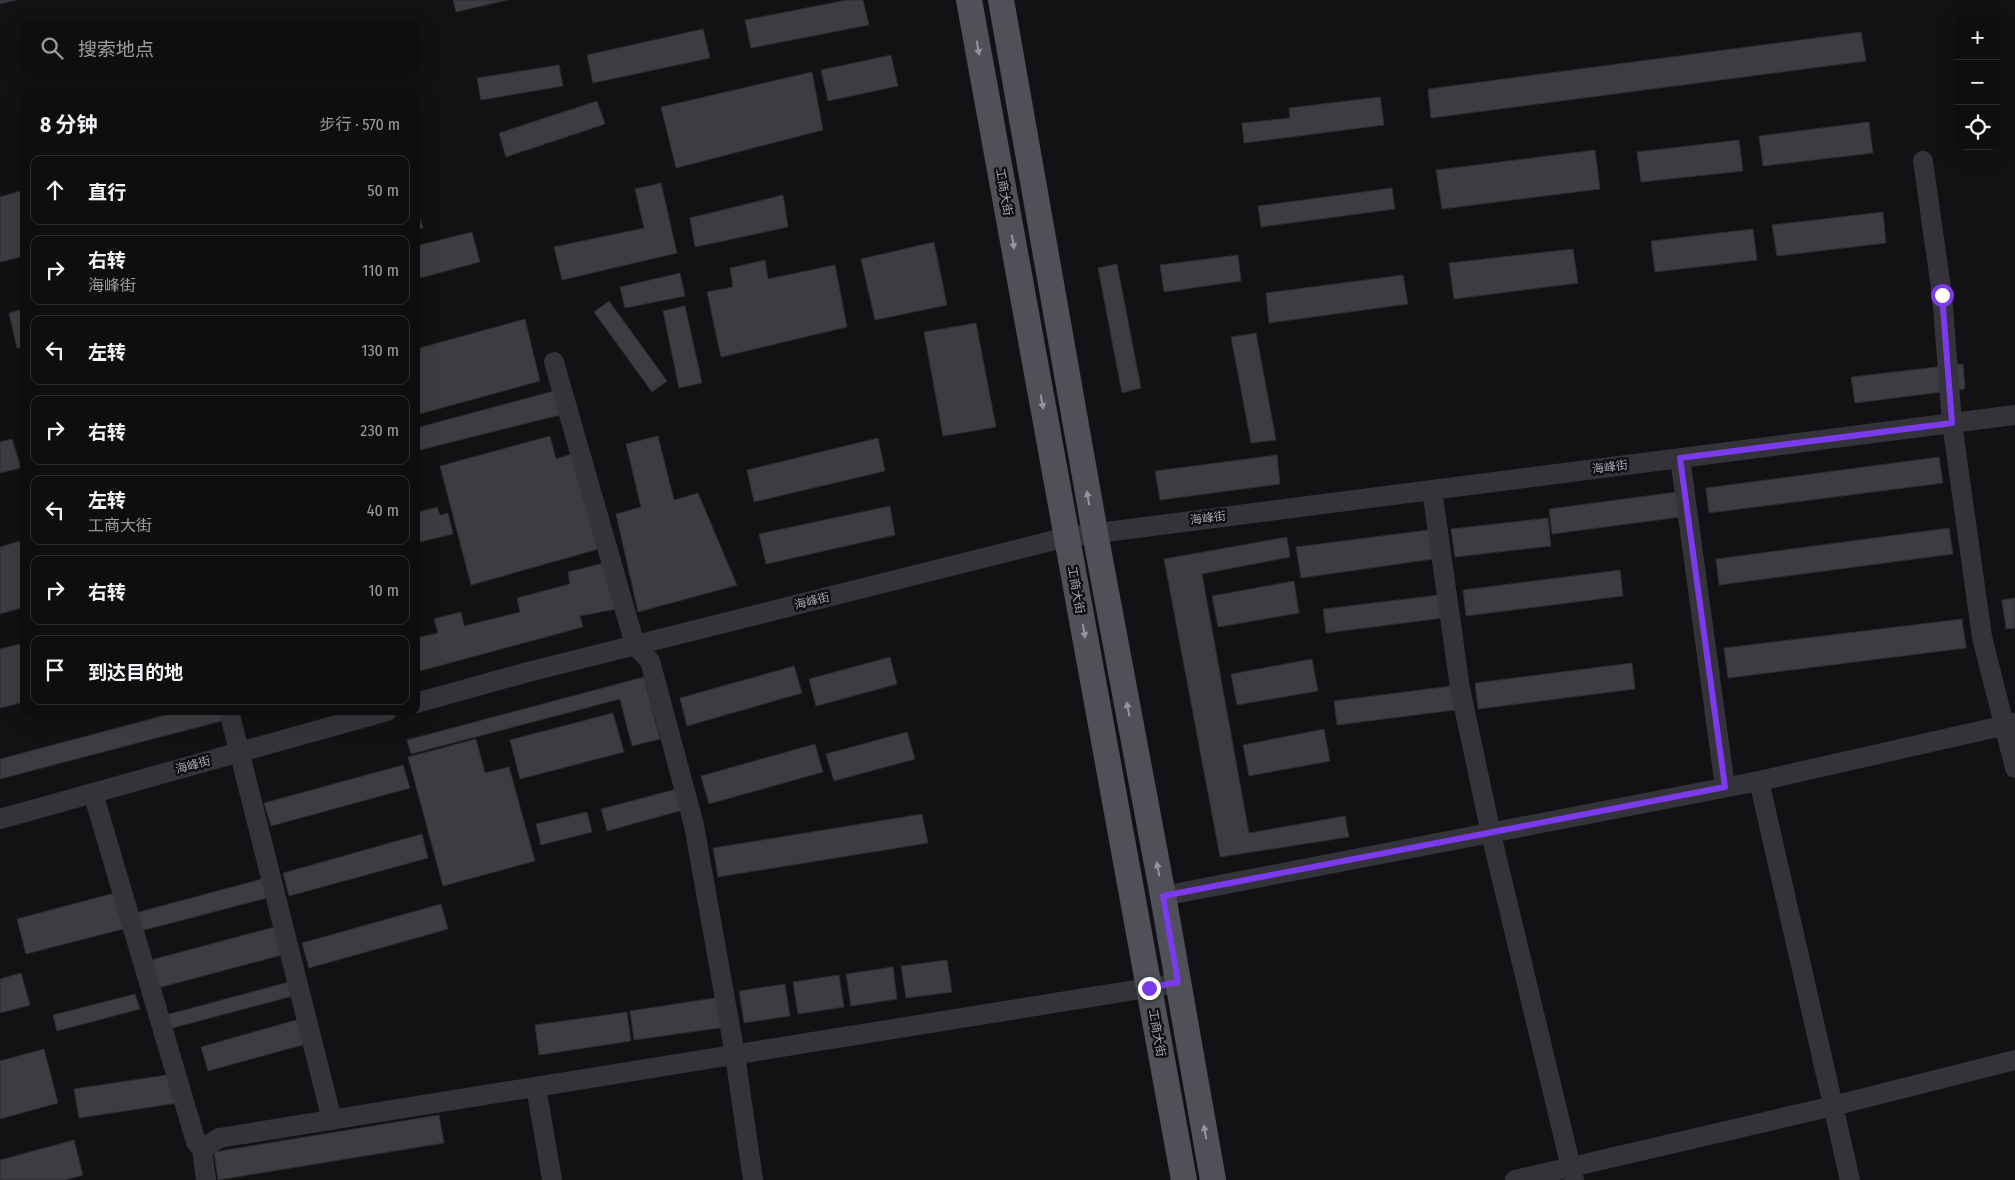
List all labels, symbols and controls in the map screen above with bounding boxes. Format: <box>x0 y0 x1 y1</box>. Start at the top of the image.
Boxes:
map controls <box>1955 15 2000 150</box>
button: + <box>1955 15 2000 60</box>
search box <box>20 20 420 75</box>
icon: search <box>38 34 66 62</box>
text: 搜索地点 <box>78 38 154 61</box>
one-way arrow <box>974 40 982 56</box>
button: − <box>1955 60 2000 105</box>
button: locate <box>1955 105 2000 150</box>
text: 8 分钟 <box>40 112 97 138</box>
text: 步行 · 570 m <box>319 115 400 134</box>
street label: 工商大街 <box>993 167 1015 217</box>
icon: ahead <box>41 176 69 204</box>
text: 直行 <box>88 181 126 204</box>
text: 50 m <box>367 181 399 200</box>
one-way arrow <box>1009 235 1017 250</box>
text: 右转 <box>88 249 126 272</box>
icon: right <box>41 256 69 284</box>
text: 110 m <box>362 261 399 280</box>
text: 海峰街 <box>88 276 136 295</box>
route start <box>1931 284 1954 307</box>
icon: left <box>41 336 69 364</box>
text: 左转 <box>88 341 126 364</box>
text: 130 m <box>361 341 399 360</box>
one-way arrow <box>1039 395 1047 411</box>
icon: right <box>41 416 69 444</box>
text: 右转 <box>88 421 126 444</box>
text: 230 m <box>360 421 399 440</box>
street label: 海峰街 <box>1591 458 1629 476</box>
text: 左转 <box>88 489 126 512</box>
one-way arrow <box>1084 489 1092 505</box>
icon: left <box>41 496 69 524</box>
text: 40 m <box>367 501 399 520</box>
street label: 海峰街 <box>1189 509 1227 527</box>
text: 工商大街 <box>88 516 152 535</box>
street label: 工商大街 <box>1065 565 1087 615</box>
icon: right <box>41 576 69 604</box>
text: 右转 <box>88 581 126 604</box>
text: 10 m <box>368 581 399 600</box>
street label: 海峰街 <box>793 590 831 612</box>
one-way arrow <box>1080 623 1088 639</box>
icon: arrive <box>41 656 69 684</box>
text: 到达目的地 <box>88 661 183 684</box>
one-way arrow <box>1123 701 1131 717</box>
street label: 海峰街 <box>174 754 212 776</box>
one-way arrow <box>1154 861 1162 876</box>
route end <box>1138 977 1161 1000</box>
street label: 工商大街 <box>1146 1008 1168 1058</box>
one-way arrow <box>1200 1124 1208 1140</box>

